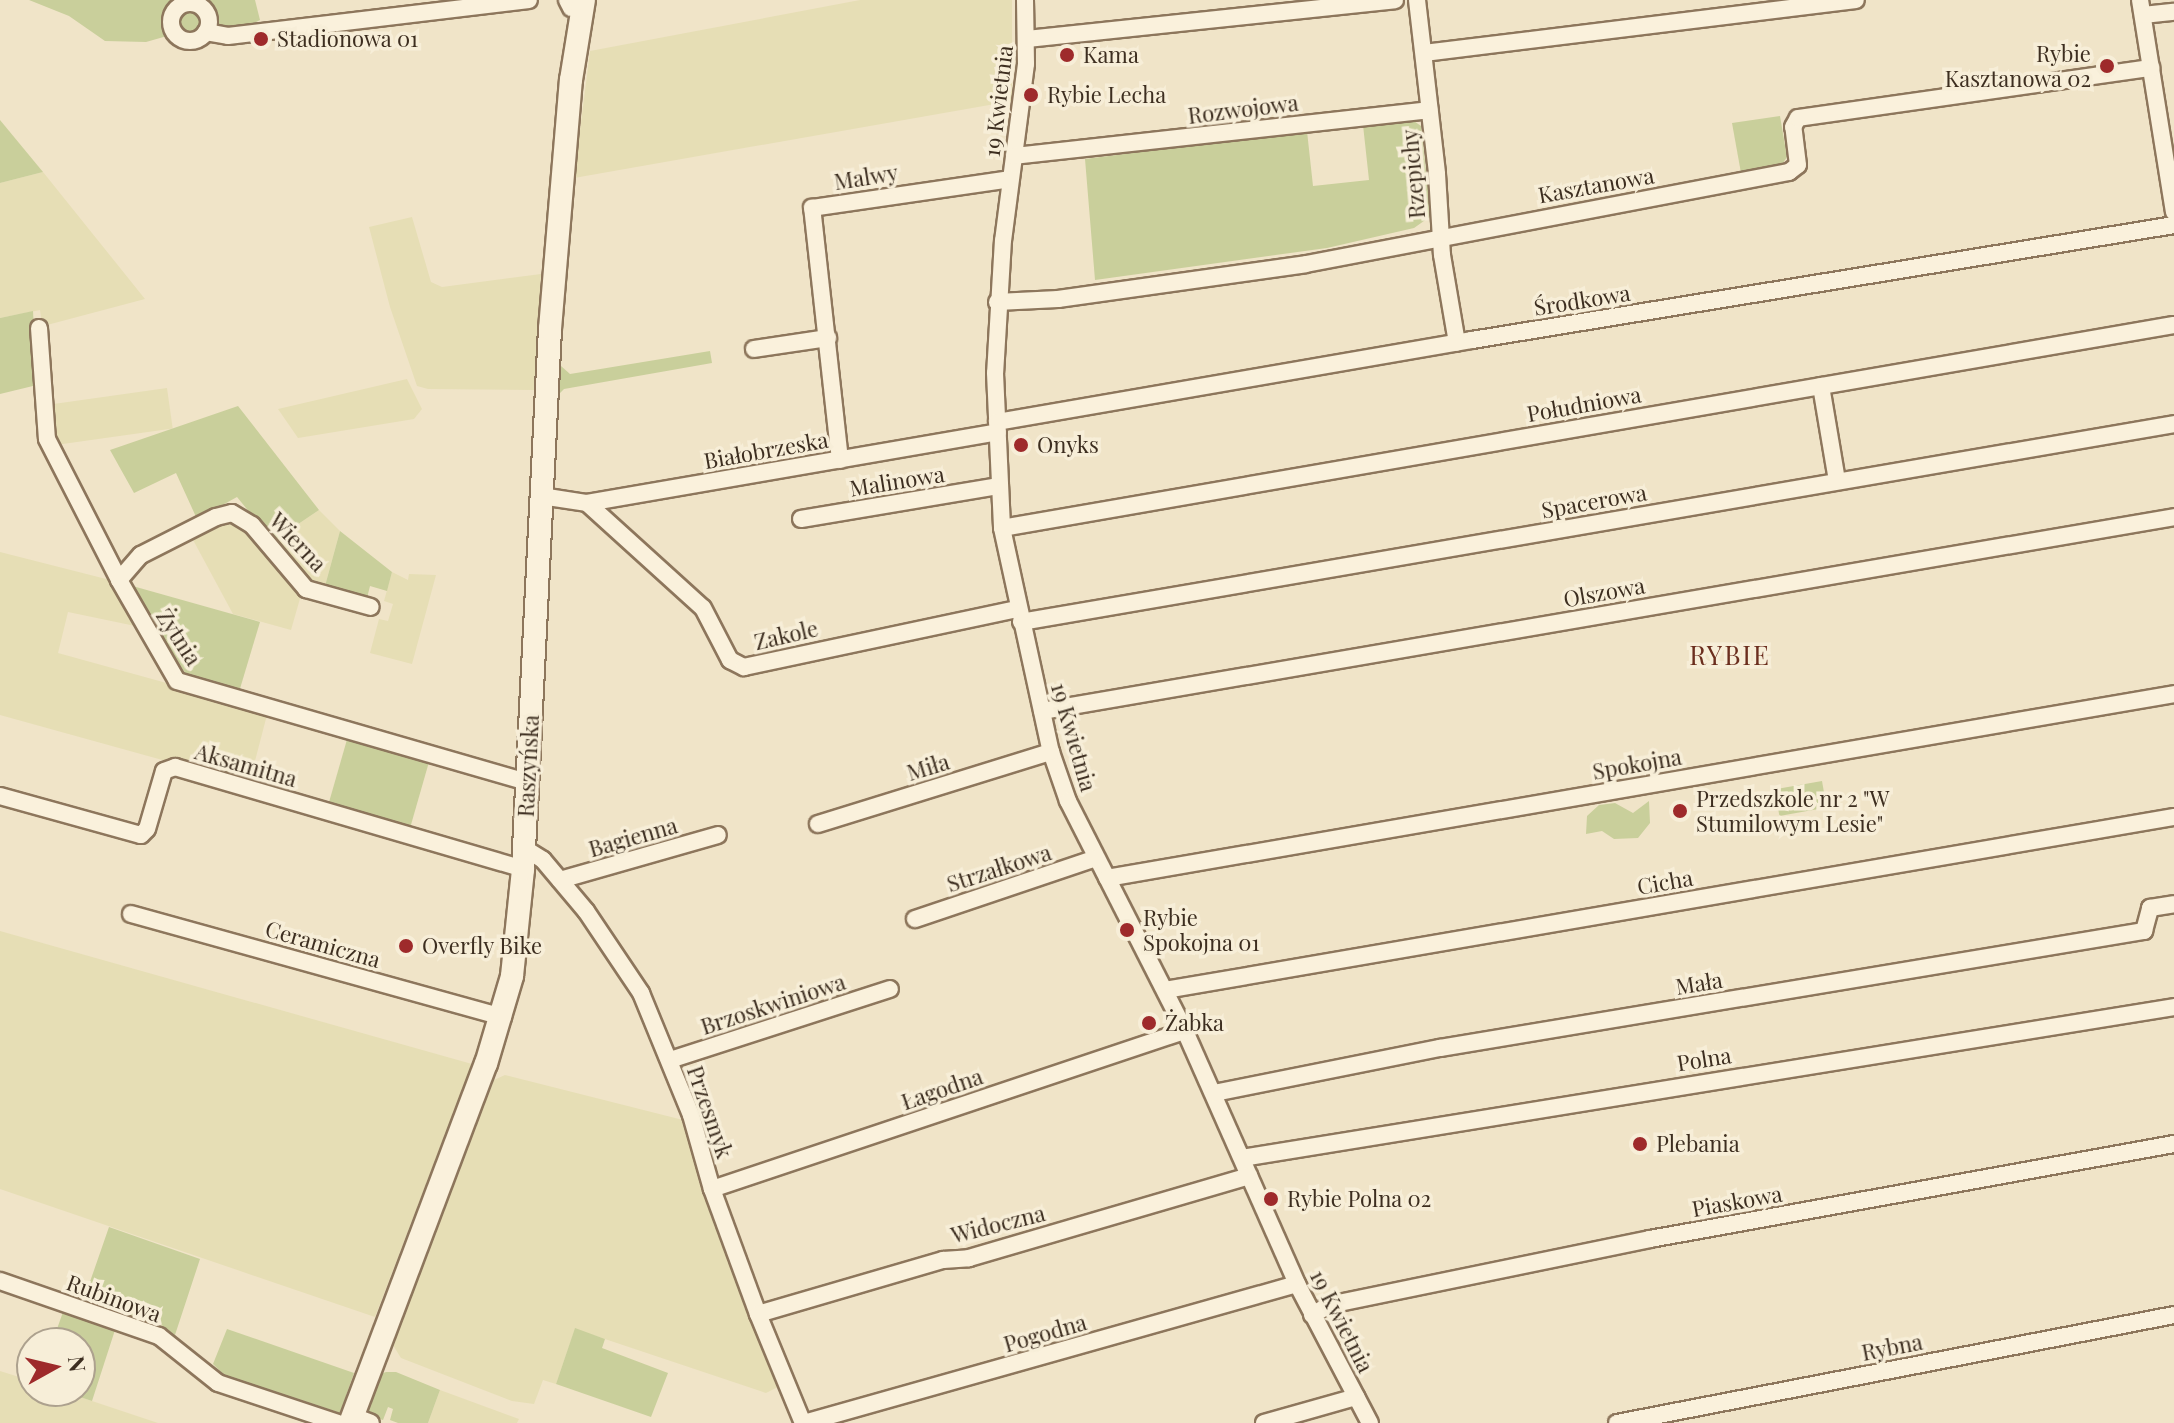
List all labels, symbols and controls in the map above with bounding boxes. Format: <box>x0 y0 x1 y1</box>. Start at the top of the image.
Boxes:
place label: Stadionowa 01 <box>277 26 419 52</box>
marker: Stadionowa 01 <box>252 30 270 48</box>
place label: Rybie Kasztanowa 02 <box>1945 40 2091 92</box>
place label: Kama <box>1083 42 1139 68</box>
street label: 19 Kwietnia <box>978 44 1018 158</box>
marker: Kama <box>1058 46 1076 64</box>
marker: Rybie Kasztanowa 02 <box>2098 57 2116 75</box>
place label: Rybie Lecha <box>1047 82 1166 108</box>
marker: Rybie Lecha <box>1022 86 1040 104</box>
street label: Rozwojowa <box>1186 89 1300 129</box>
street label: Rzepichy <box>1396 128 1430 220</box>
street label: Malwy <box>832 159 900 195</box>
street label: Kasztanowa <box>1536 162 1656 208</box>
street label: Środkowa <box>1532 279 1632 321</box>
street label: Południowa <box>1525 381 1643 427</box>
street label: Białobrzeska <box>702 426 830 474</box>
place label: Onyks <box>1037 432 1099 458</box>
marker: Onyks <box>1012 436 1030 454</box>
street label: Malinowa <box>848 460 946 502</box>
street label: Spacerowa <box>1539 479 1649 523</box>
street label: Wierna <box>264 507 332 577</box>
street label: Olszowa <box>1561 572 1647 612</box>
street label: Żytnia <box>151 604 207 670</box>
street label: Zakole <box>752 615 820 655</box>
district label: RYBIE <box>1689 639 1771 671</box>
street label: 19 Kwietnia <box>1046 679 1102 795</box>
street label: Raszyńska <box>512 714 544 818</box>
street label: Aksamitna <box>192 738 300 792</box>
street label: Spokojna <box>1590 743 1684 785</box>
street label: Miła <box>904 748 952 786</box>
place label: Przedszkole nr 2 "W Stumilowym Lesie" <box>1696 785 1890 836</box>
marker: Przedszkole nr 2 "W Stumilowym Lesie" <box>1671 802 1689 820</box>
street label: Bagienna <box>586 812 680 862</box>
street label: Strzałkowa <box>943 839 1055 897</box>
street label: Cicha <box>1635 864 1695 900</box>
place label: Rybie Spokojna 01 <box>1143 904 1260 956</box>
street label: Ceramiczna <box>263 915 383 973</box>
marker: Rybie Spokojna 01 <box>1118 921 1136 939</box>
place label: Overfly Bike <box>422 933 543 959</box>
marker: Overfly Bike <box>397 937 415 955</box>
street label: Mała <box>1674 966 1724 1000</box>
street label: Brzoskwiniowa <box>697 968 849 1040</box>
place label: Żabka <box>1165 1010 1224 1036</box>
marker: Żabka <box>1140 1014 1158 1032</box>
street label: Polna <box>1675 1042 1733 1076</box>
street label: Przesmyk <box>682 1062 738 1162</box>
street label: Łagodna <box>898 1063 986 1115</box>
place label: Plebania <box>1656 1131 1740 1157</box>
marker: Plebania <box>1631 1135 1649 1153</box>
street label: Piaskowa <box>1690 1180 1784 1222</box>
place label: Rybie Polna 02 <box>1287 1186 1432 1212</box>
marker: Rybie Polna 02 <box>1262 1190 1280 1208</box>
street label: Widoczna <box>948 1200 1048 1248</box>
street label: 19 Kwietnia <box>1305 1265 1379 1377</box>
street label: Rubinowa <box>63 1269 165 1327</box>
street label: Pogodna <box>1001 1309 1089 1357</box>
north arrow <box>16 1327 96 1407</box>
street label: Rybna <box>1859 1328 1925 1366</box>
text: N <box>62 1354 94 1374</box>

